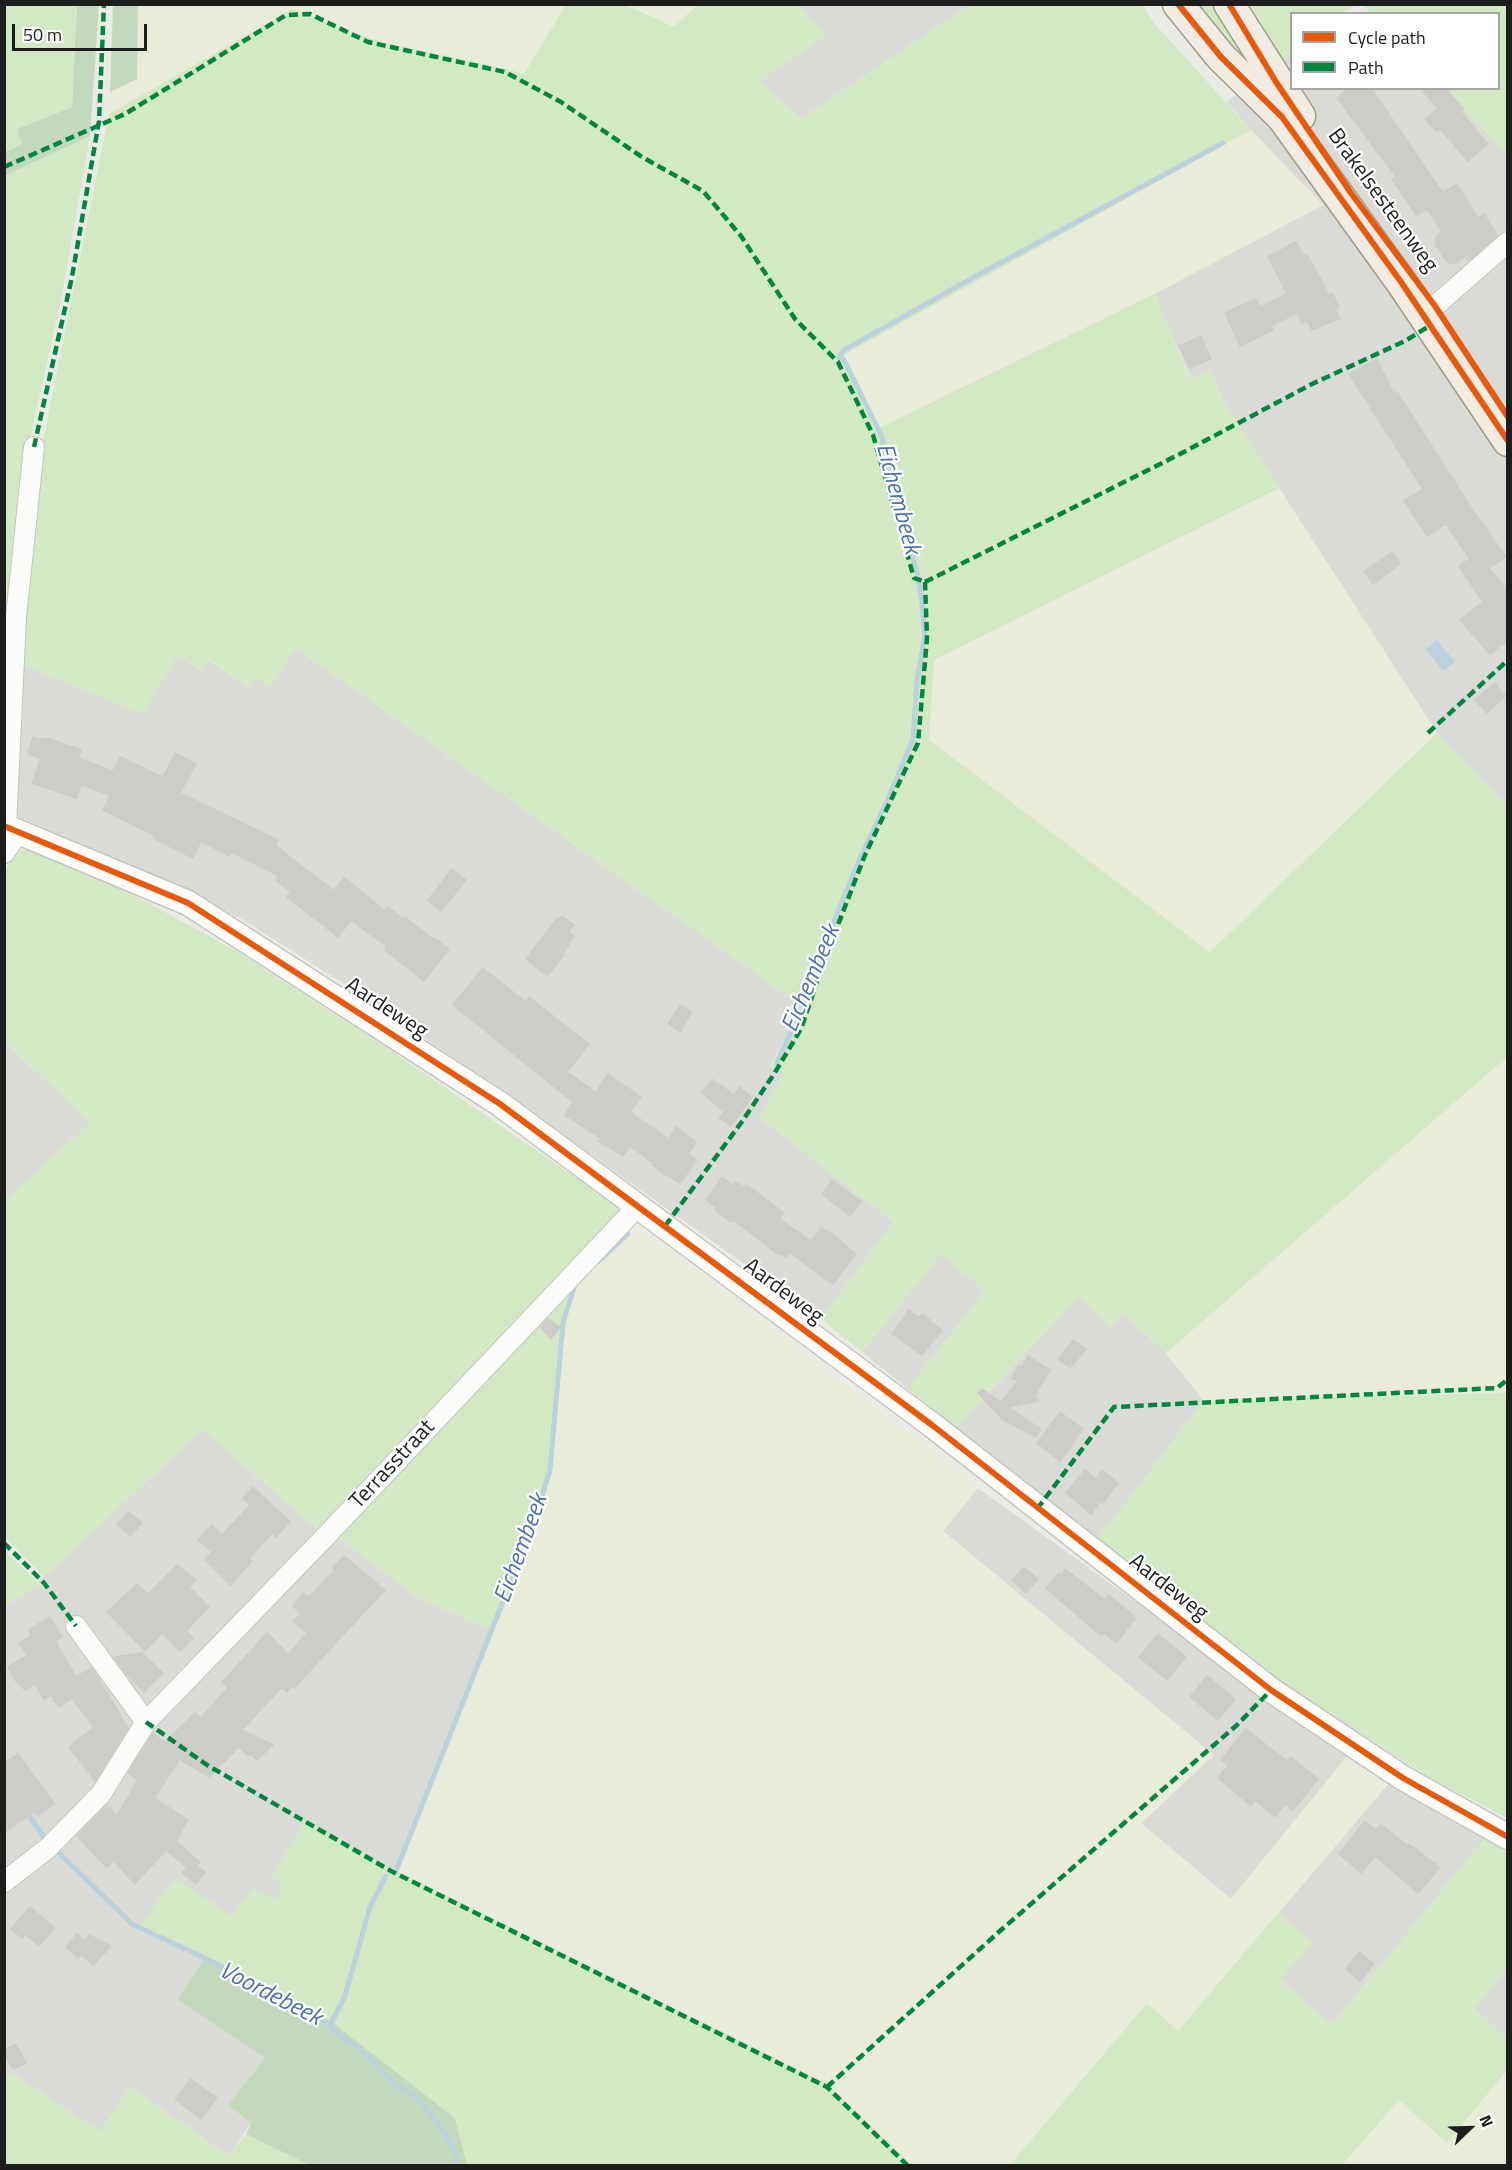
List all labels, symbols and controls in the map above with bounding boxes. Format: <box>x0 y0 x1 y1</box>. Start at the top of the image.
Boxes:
scale bar <box>15 12 150 50</box>
legend <box>1290 12 1500 90</box>
text: 50 m <box>23 21 62 48</box>
text: Cycle path <box>1348 24 1426 51</box>
text: Path <box>1348 54 1384 81</box>
street label: Brakelsesteenweg <box>1321 124 1443 278</box>
water label: Eichembeek <box>868 441 926 557</box>
water label: Eichembeek <box>777 921 847 1037</box>
street label: Aardeweg <box>340 973 432 1045</box>
street label: Aardeweg <box>738 1253 828 1331</box>
street label: Terrasstraat <box>345 1415 441 1515</box>
water label: Eichembeek <box>489 1491 555 1607</box>
street label: Aardeweg <box>1123 1549 1213 1627</box>
water label: Voordebeek <box>214 1957 326 2033</box>
north arrow <box>1440 2098 1500 2158</box>
text: N <box>1473 2111 1500 2131</box>

